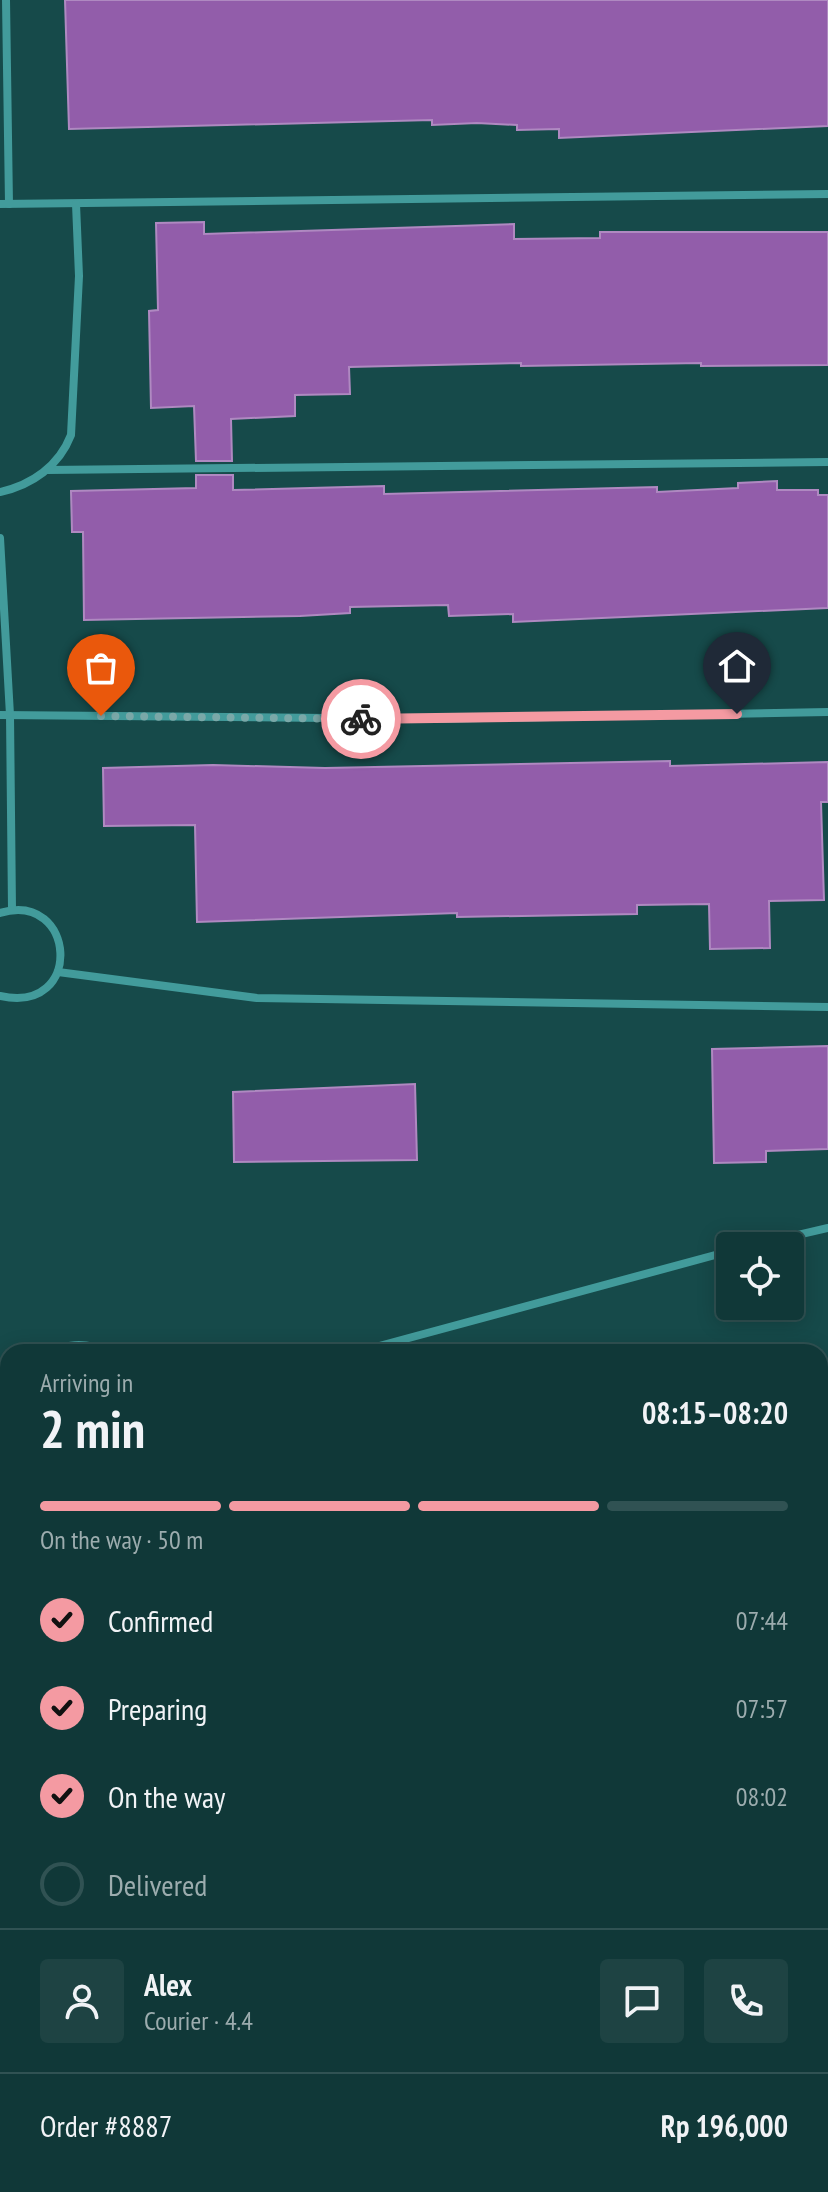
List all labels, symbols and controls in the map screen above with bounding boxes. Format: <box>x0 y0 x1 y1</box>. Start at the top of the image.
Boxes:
pin <box>703 632 771 714</box>
pin <box>67 634 135 716</box>
icon: home <box>715 644 759 688</box>
icon: bag <box>79 646 123 690</box>
courier <box>321 679 401 759</box>
icon: bike <box>339 697 383 741</box>
map controls <box>716 1232 804 1320</box>
button: locate <box>716 1232 804 1320</box>
text: Arriving in <box>40 1366 133 1399</box>
text: 08:15–08:20 <box>642 1393 788 1432</box>
text: 2 min <box>40 1395 145 1462</box>
text: On the way · 50 m <box>40 1523 203 1556</box>
icon: check <box>40 1598 84 1642</box>
text: Confirmed <box>108 1601 213 1640</box>
text: 07:44 <box>736 1604 788 1637</box>
icon: check <box>40 1686 84 1730</box>
text: Preparing <box>108 1689 207 1728</box>
text: 07:57 <box>736 1692 788 1725</box>
icon: check <box>40 1774 84 1818</box>
text: On the way <box>108 1777 225 1816</box>
text: 08:02 <box>736 1780 788 1813</box>
text: Delivered <box>108 1865 207 1904</box>
button: person <box>40 1959 124 2043</box>
button: chat <box>600 1959 684 2043</box>
button: phone <box>704 1959 788 2043</box>
text: Alex <box>144 1965 192 2004</box>
text: Courier · 4.4 <box>144 2004 253 2037</box>
text: Order #8887 <box>40 2106 172 2145</box>
text: Rp 196,000 <box>661 2106 788 2145</box>

